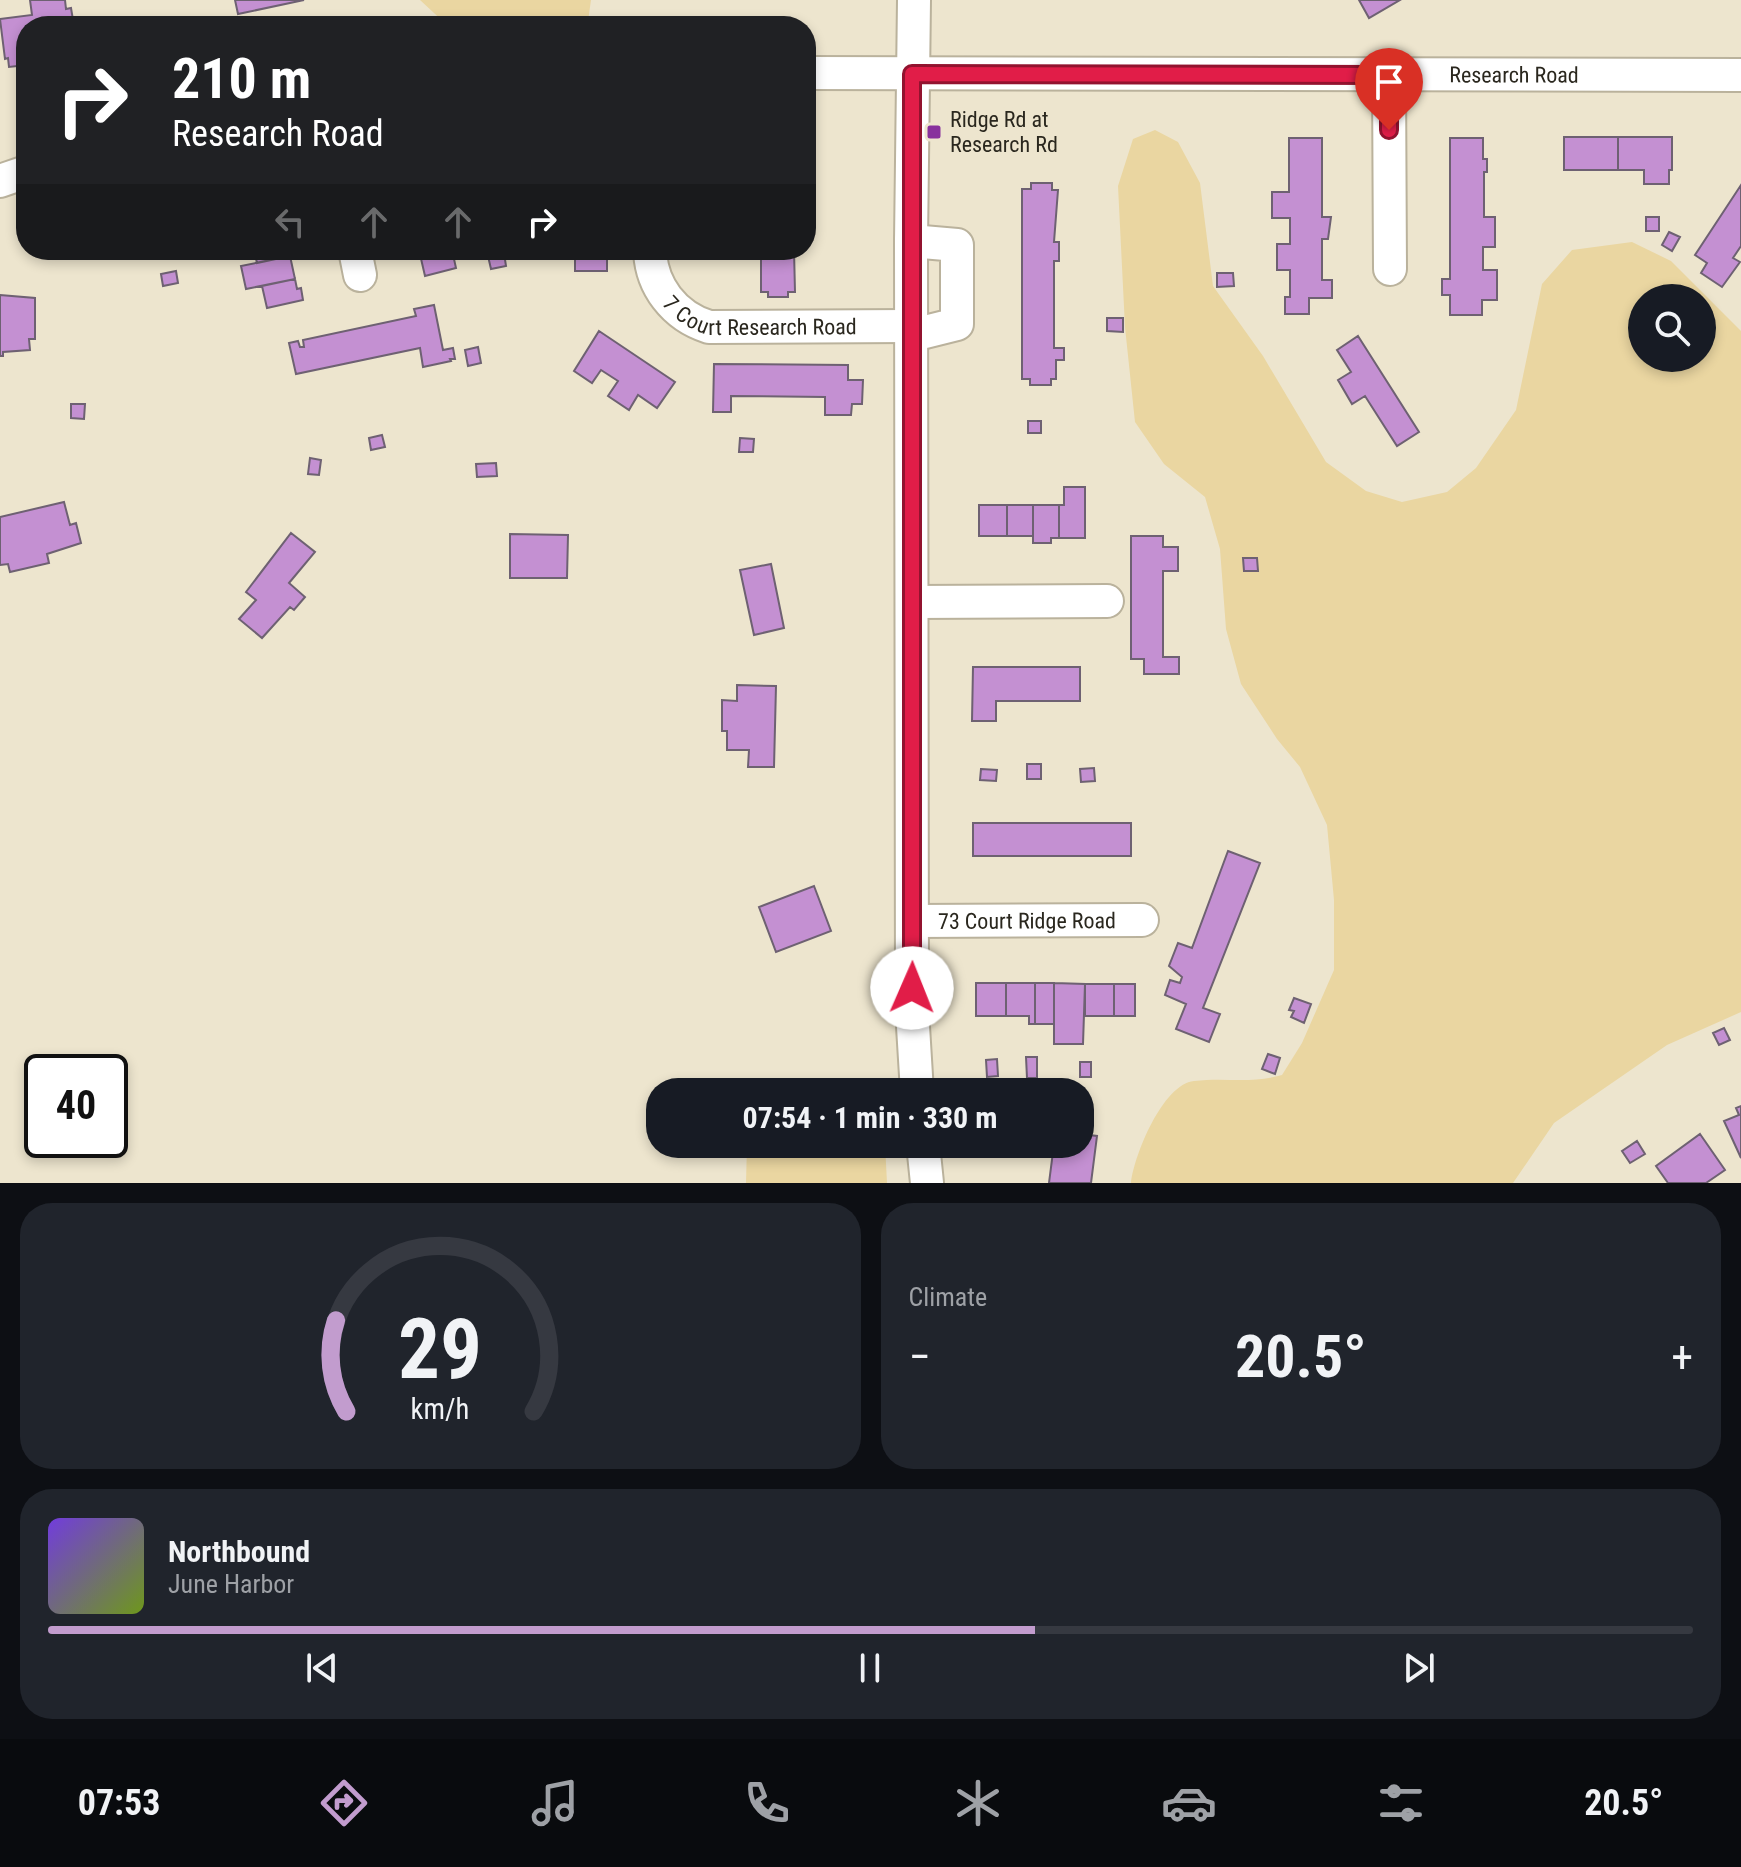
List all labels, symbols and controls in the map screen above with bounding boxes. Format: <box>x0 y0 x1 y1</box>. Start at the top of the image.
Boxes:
text: 210 m <box>172 46 311 112</box>
icon: right <box>40 48 144 152</box>
pin <box>1355 48 1423 130</box>
icon: arrive <box>1367 60 1411 104</box>
street label: Research Road <box>1449 62 1579 88</box>
place label: Ridge Rd at Research Rd <box>950 107 1058 157</box>
text: Research Road <box>172 113 384 155</box>
marker: Ridge Rd at Research Rd <box>925 123 943 141</box>
icon: left <box>268 200 312 244</box>
icon: ahead <box>352 200 396 244</box>
icon: ahead <box>436 200 480 244</box>
icon: right <box>520 200 564 244</box>
map controls <box>1628 284 1716 372</box>
button: search <box>1628 284 1716 372</box>
street label: 7 Court Research Road <box>658 291 857 340</box>
street label: 73 Court Ridge Road <box>938 908 1116 934</box>
position arrow <box>870 946 954 1030</box>
speed limit sign: 40 <box>24 1054 128 1158</box>
text: 07:54 · 1 min · 330 m <box>743 1100 997 1135</box>
text: Climate <box>909 1282 987 1312</box>
text: 29 <box>398 1301 482 1398</box>
text: 20.5° <box>1235 1321 1367 1392</box>
text: − <box>909 1331 931 1383</box>
text: + <box>1671 1331 1693 1383</box>
text: km/h <box>411 1392 470 1426</box>
text: Northbound <box>168 1534 310 1569</box>
text: June Harbor <box>168 1569 294 1599</box>
icon: previous <box>300 1646 344 1690</box>
icon: pause <box>848 1646 892 1690</box>
icon: next <box>1397 1646 1441 1690</box>
icon: directions <box>316 1775 372 1831</box>
icon: music <box>527 1775 583 1831</box>
icon: phone <box>739 1775 795 1831</box>
icon: climate <box>950 1775 1006 1831</box>
icon: car <box>1161 1775 1217 1831</box>
icon: filters <box>1373 1775 1429 1831</box>
text: 07:53 <box>78 1782 160 1824</box>
text: 20.5° <box>1584 1782 1663 1824</box>

